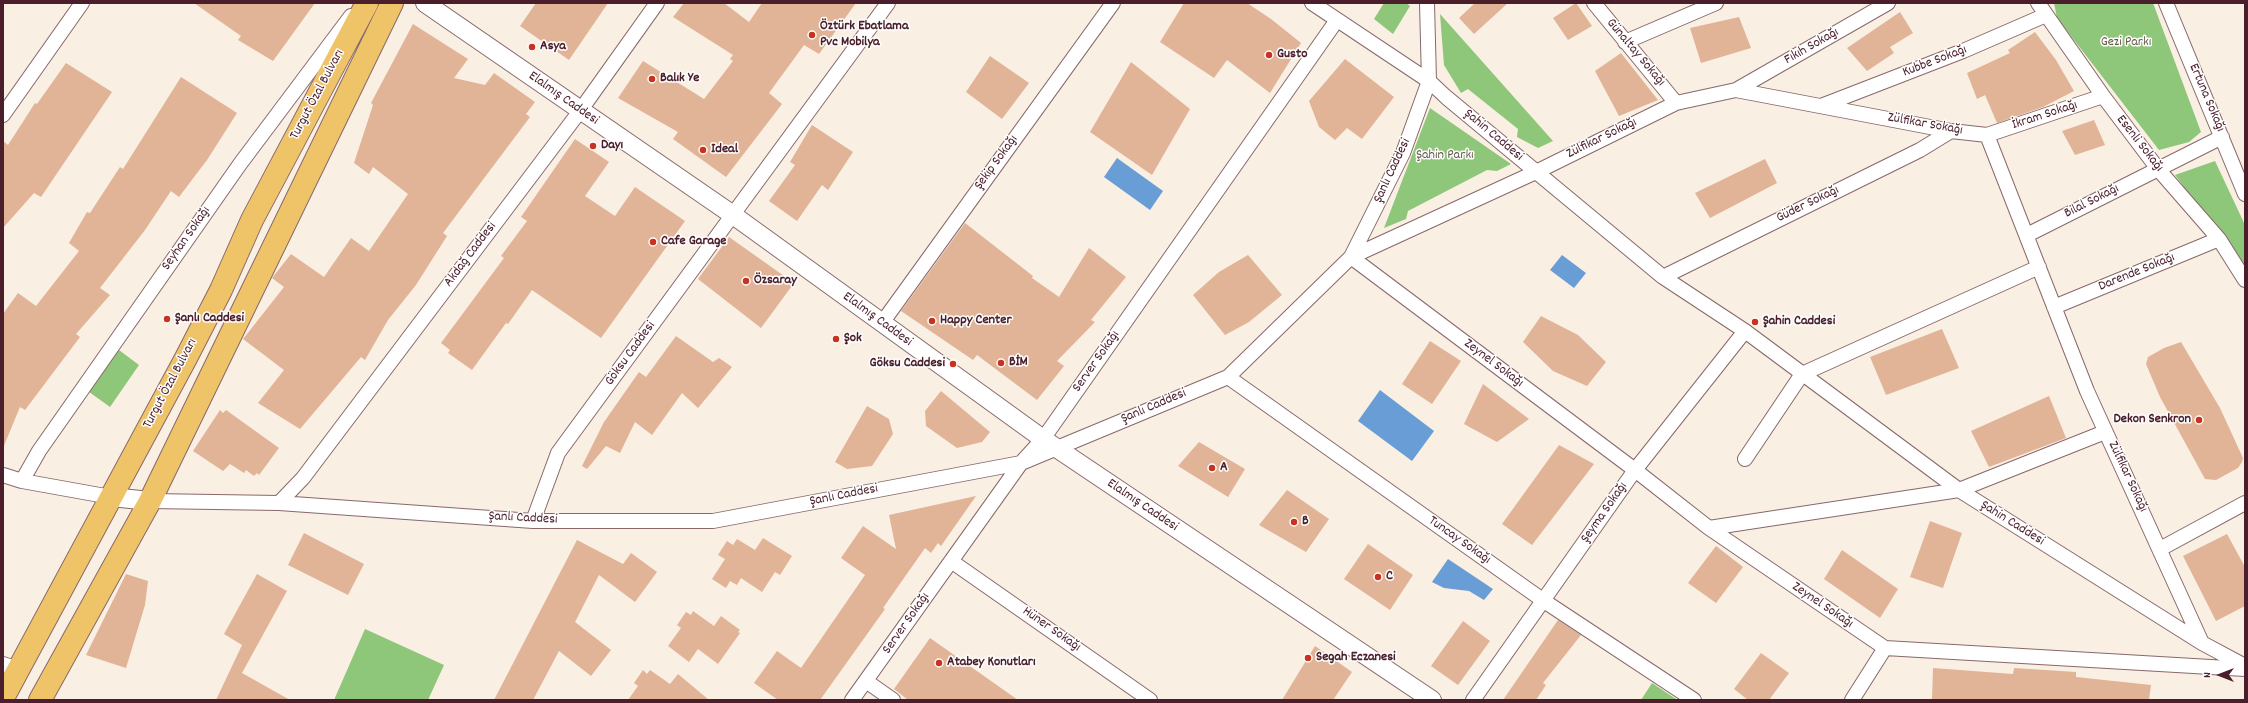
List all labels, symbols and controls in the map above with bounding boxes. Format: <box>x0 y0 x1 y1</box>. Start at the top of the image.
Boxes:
street label: Günaltay Sokağı <box>1602 16 1668 90</box>
place label: Öztürk Ebatlama Pvc Mobilya <box>820 19 909 52</box>
street label: Fıkıh Sokağı <box>1782 25 1842 69</box>
marker: Öztürk Ebatlama Pvc Mobilya <box>807 30 817 40</box>
park label: Gezi Parkı <box>2101 35 2151 51</box>
place label: Asya <box>540 39 566 55</box>
marker: Asya <box>527 42 537 52</box>
street label: Kubbe Sokağı <box>1901 42 1969 82</box>
street label: Turgut Özal Bulvarı <box>287 47 349 143</box>
place label: Gusto <box>1277 47 1307 63</box>
marker: Gusto <box>1264 50 1274 60</box>
street label: Ertuna Sokağı <box>2184 61 2228 135</box>
street label: Elalmış Caddesi <box>524 69 602 129</box>
place label: Balık Ye <box>660 71 699 87</box>
marker: Balık Ye <box>647 74 657 84</box>
street label: İkram Sokağı <box>2010 98 2080 134</box>
street label: Şahin Caddesi <box>1460 106 1526 166</box>
street label: Zülfikar Sokağı <box>1886 110 1964 140</box>
street label: Esenli Sokağı <box>2112 112 2166 176</box>
street label: Zülfikar Sokağı <box>1564 115 1640 163</box>
street label: Şekip Sokağı <box>972 132 1022 194</box>
street label: Şanlı Caddesi <box>1371 136 1415 206</box>
place label: Dayı <box>601 138 623 154</box>
marker: Dayı <box>588 141 598 151</box>
place label: Ideal <box>711 142 738 158</box>
marker: Ideal <box>698 145 708 155</box>
park label: Şahin Parkı <box>1416 148 1474 164</box>
street label: Bilal Sokağı <box>2062 181 2122 223</box>
street label: Güder Sokağı <box>1774 183 1842 227</box>
street label: Seyhan Sokağı <box>159 204 215 274</box>
street label: Akdağ Caddesi <box>441 219 501 291</box>
place label: Cafe Garage <box>661 234 726 250</box>
marker: Cafe Garage <box>648 237 658 247</box>
street label: Darende Sokağı <box>2096 250 2178 296</box>
place label: Özsaray <box>754 273 797 289</box>
marker: Özsaray <box>741 276 751 286</box>
street label: Elalmış Caddesi <box>839 289 915 351</box>
place label: Şanlı Caddesi <box>175 311 244 327</box>
place label: Happy Center <box>940 313 1012 329</box>
marker: Şanlı Caddesi <box>162 314 172 324</box>
place label: Şahin Caddesi <box>1763 314 1835 330</box>
marker: Happy Center <box>927 316 937 326</box>
marker: Şahin Caddesi <box>1750 317 1760 327</box>
street label: Göksu Caddesi <box>602 319 660 389</box>
street label: Server Sokağı <box>1070 328 1124 396</box>
place label: Şok <box>844 331 862 347</box>
marker: Şok <box>831 334 841 344</box>
street label: Turgut Özal Bulvarı <box>140 336 202 432</box>
street label: Zeynel Sokağı <box>1460 336 1526 392</box>
place label: BİM <box>1009 355 1028 371</box>
place label: Göksu Caddesi <box>870 356 945 372</box>
marker: BİM <box>996 358 1006 368</box>
marker: Göksu Caddesi <box>948 359 958 369</box>
street label: Şanlı Caddesi <box>1119 386 1189 428</box>
place label: Dekon Senkron <box>2114 412 2191 428</box>
marker: Dekon Senkron <box>2194 415 2204 425</box>
street label: Zülfikar Sokağı <box>2103 439 2151 515</box>
place label: A <box>1220 460 1228 476</box>
marker: A <box>1207 463 1217 473</box>
street label: Elalmış Caddesi <box>1103 476 1181 536</box>
street label: Şeyma Sokağı <box>1578 479 1632 547</box>
street label: Şanlı Caddesi <box>808 481 880 511</box>
street label: Şahin Caddesi <box>1977 498 2047 550</box>
street label: Şanlı Caddesi <box>488 509 558 529</box>
street label: Tuncay Sokağı <box>1424 513 1494 569</box>
place label: B <box>1302 514 1309 530</box>
marker: B <box>1289 517 1299 527</box>
place label: C <box>1386 569 1393 585</box>
marker: C <box>1373 572 1383 582</box>
street label: Zeynel Sokağı <box>1788 579 1856 633</box>
street label: Server Sokağı <box>880 590 934 658</box>
street label: Hüner Sokağı <box>1018 604 1084 656</box>
place label: Segah Eczanesi <box>1316 650 1396 666</box>
marker: Segah Eczanesi <box>1303 653 1313 663</box>
place label: Atabey Konutları <box>947 655 1036 671</box>
north arrow <box>2200 655 2240 695</box>
marker: Atabey Konutları <box>934 658 944 668</box>
text: N <box>2200 672 2216 678</box>

